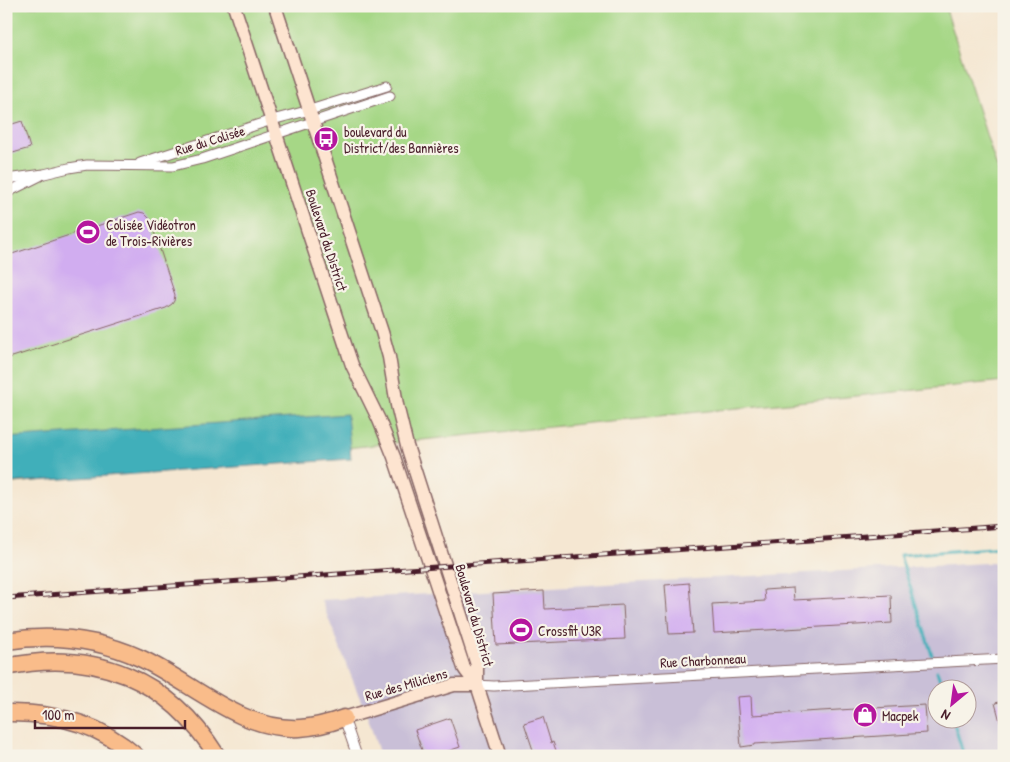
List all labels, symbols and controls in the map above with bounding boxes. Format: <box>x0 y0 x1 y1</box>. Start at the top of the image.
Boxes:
street label: Rue du Colisée <box>173 120 247 160</box>
place label: boulevard du District/des Bannières <box>344 122 459 157</box>
bus stop icon: boulevard du District/des Bannières <box>313 126 339 152</box>
street label: Boulevard du District <box>302 187 352 293</box>
place label: Colisée Vidéotron de Trois-Rivières <box>106 215 196 250</box>
sports icon: Colisée Vidéotron de Trois-Rivières <box>75 219 101 245</box>
street label: Boulevard du District <box>451 562 499 669</box>
sports icon: Crossfit U3R <box>508 617 534 643</box>
place label: Crossfit U3R <box>538 621 601 640</box>
street label: Rue Charbonneau <box>660 648 747 672</box>
street label: Rue des Miliciens <box>363 663 449 705</box>
north arrow <box>928 680 978 730</box>
scale bar <box>35 697 185 729</box>
shop icon: Macpek <box>852 702 878 728</box>
text: 100 m <box>42 704 75 725</box>
text: N <box>937 705 953 726</box>
place label: Macpek <box>882 706 919 726</box>

